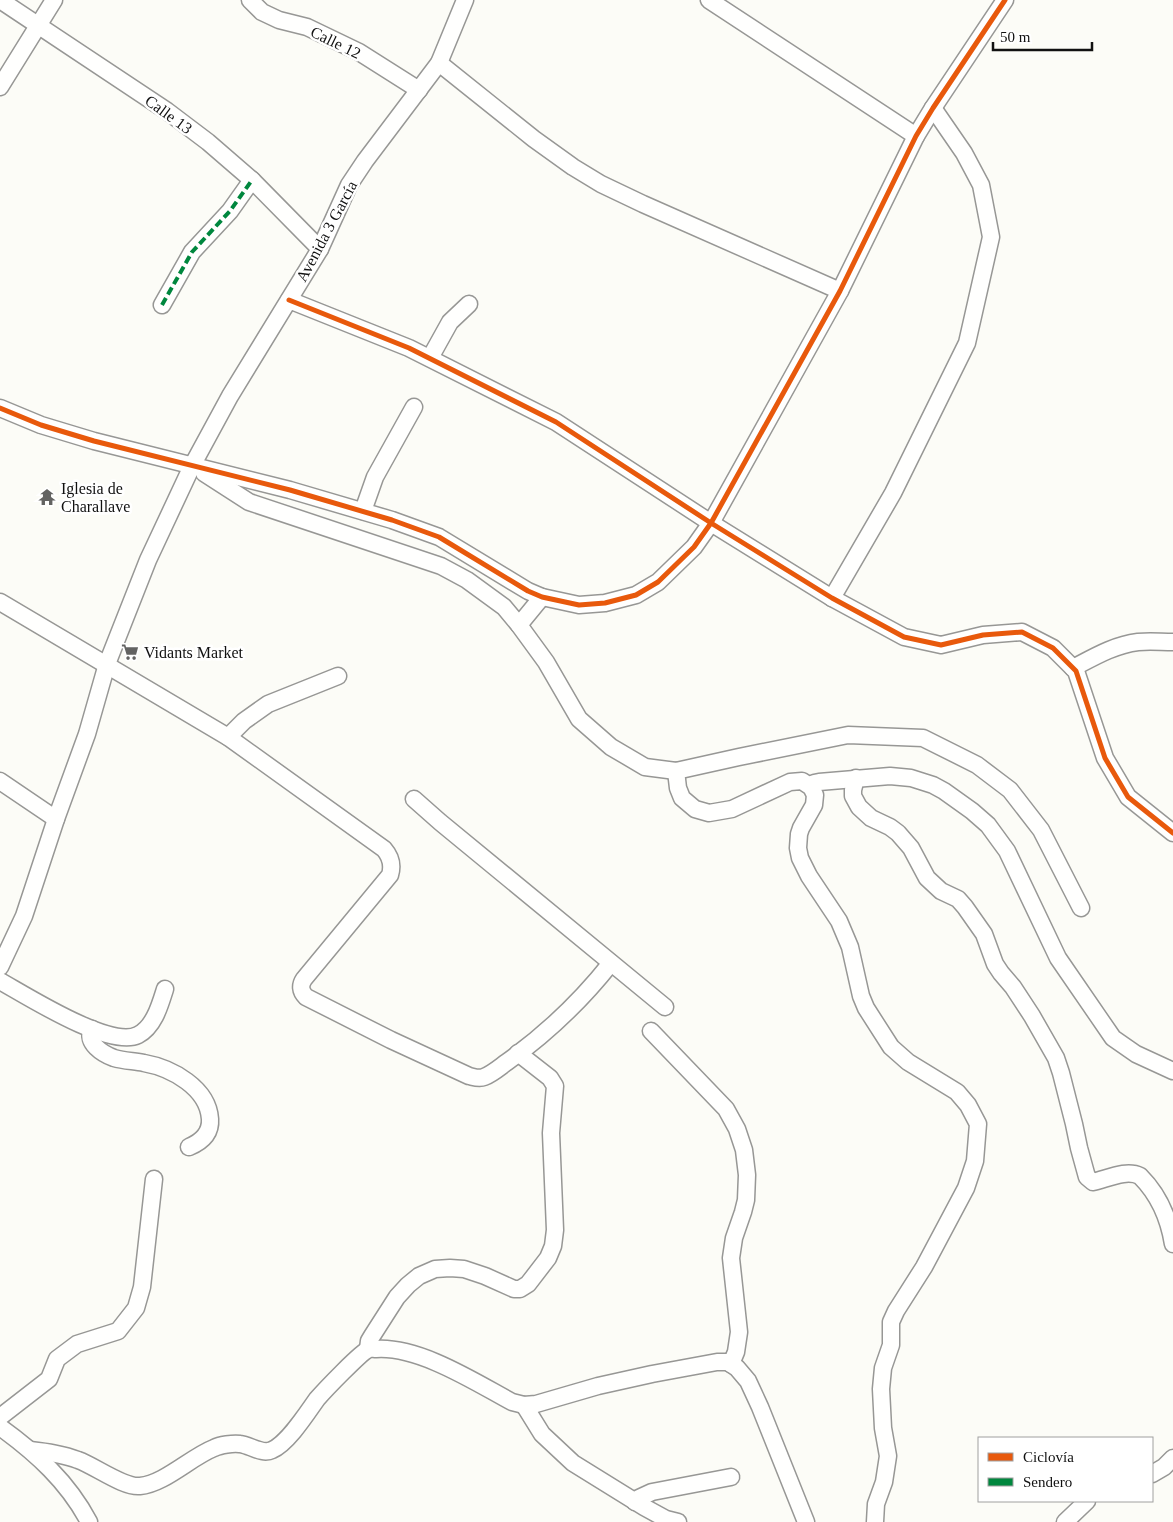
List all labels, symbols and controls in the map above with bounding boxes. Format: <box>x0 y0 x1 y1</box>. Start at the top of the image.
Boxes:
scale bar <box>993 20 1092 52</box>
street label: Calle 12 <box>308 23 364 62</box>
text: 50 m <box>1000 29 1031 45</box>
street label: Calle 13 <box>142 92 195 137</box>
street label: Avenida 3 García <box>293 178 360 285</box>
place label: Iglesia de Charallave <box>61 480 130 515</box>
temple icon: Iglesia de Charallave <box>37 487 57 507</box>
supermarket icon: Vidants Market <box>120 642 140 662</box>
place label: Vidants Market <box>144 644 244 661</box>
legend <box>978 1437 1153 1502</box>
text: Ciclovía <box>1023 1449 1074 1465</box>
text: Sendero <box>1023 1474 1072 1490</box>

